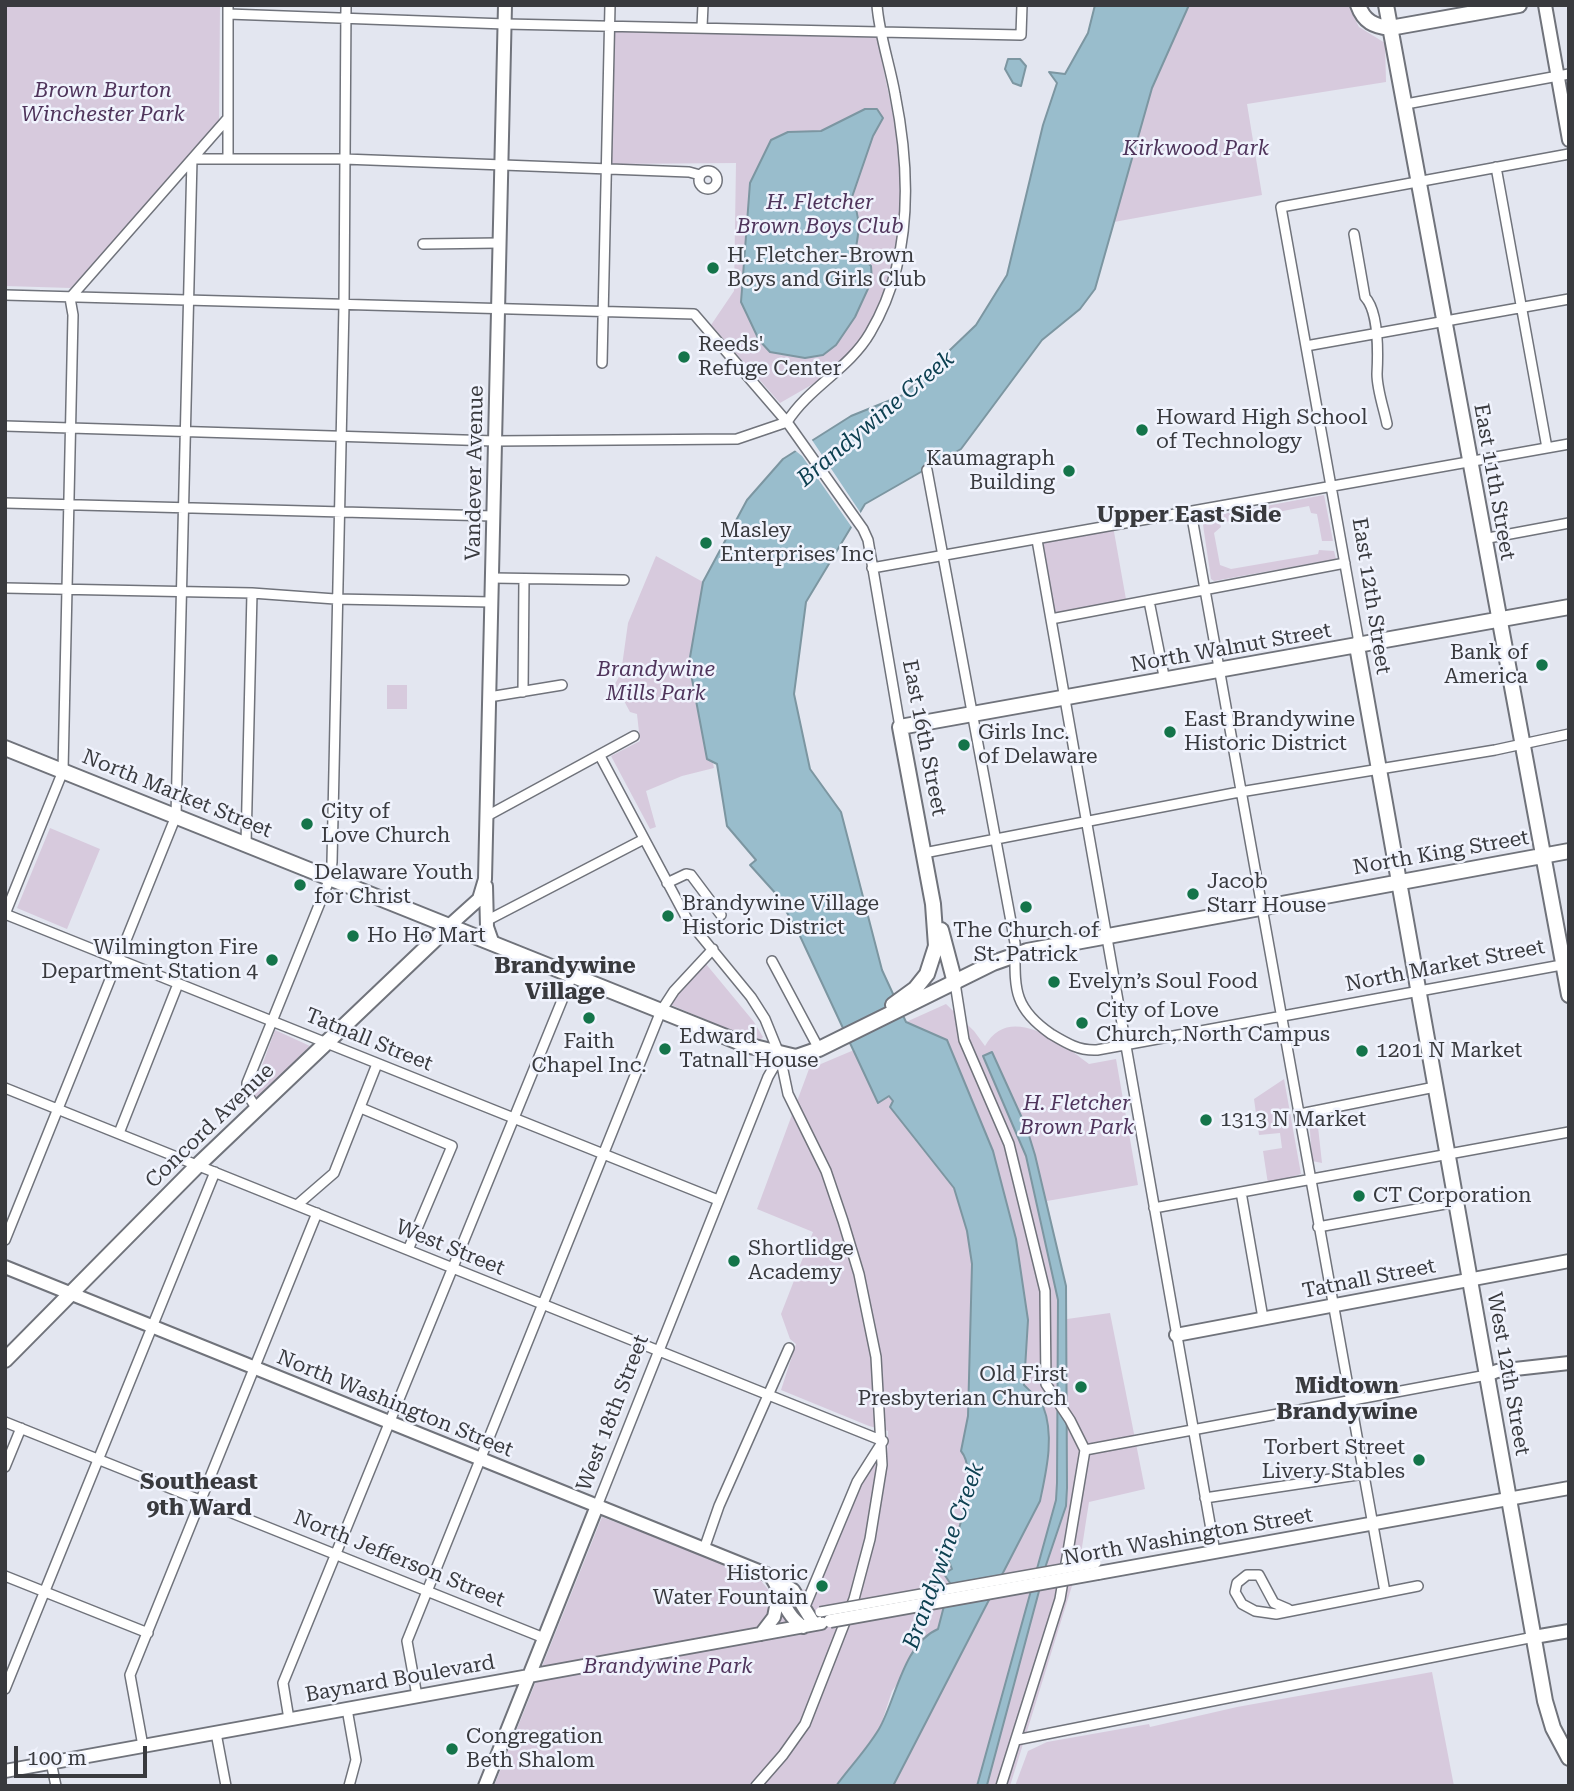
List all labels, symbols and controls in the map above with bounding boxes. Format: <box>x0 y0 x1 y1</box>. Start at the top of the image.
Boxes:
park label: Brown Burton Winchester Park <box>21 78 185 128</box>
park label: Kirkwood Park <box>1123 136 1269 162</box>
park label: H. Fletcher Brown Boys Club <box>736 190 904 240</box>
place label: H. Fletcher-Brown Boys and Girls Club <box>727 243 926 293</box>
marker: H. Fletcher-Brown Boys and Girls Club <box>705 260 721 276</box>
place label: Reeds' Refuge Center <box>698 332 841 382</box>
water label: Brandywine Creek <box>792 345 960 493</box>
marker: Reeds' Refuge Center <box>676 349 692 365</box>
street label: Vandever Avenue <box>461 385 489 561</box>
street label: East 11th Street <box>1468 402 1520 562</box>
place label: Howard High School of Technology <box>1156 405 1367 455</box>
marker: Howard High School of Technology <box>1134 422 1150 438</box>
place label: Kaumagraph Building <box>926 446 1055 496</box>
marker: Kaumagraph Building <box>1061 463 1077 479</box>
district label: Upper East Side <box>1097 501 1281 529</box>
street label: East 12th Street <box>1346 516 1396 676</box>
place label: Masley Enterprises Inc <box>720 518 874 568</box>
marker: Masley Enterprises Inc <box>698 535 714 551</box>
street label: North Walnut Street <box>1129 618 1333 678</box>
place label: Bank of America <box>1444 640 1528 690</box>
park label: Brandywine Mills Park <box>597 657 715 707</box>
marker: Bank of America <box>1534 657 1550 673</box>
street label: East 16th Street <box>897 658 951 818</box>
place label: East Brandywine Historic District <box>1184 707 1355 757</box>
place label: Girls Inc. of Delaware <box>978 720 1098 770</box>
marker: East Brandywine Historic District <box>1162 724 1178 740</box>
marker: Girls Inc. of Delaware <box>956 737 972 753</box>
street label: North Market Street <box>78 744 276 844</box>
place label: City of Love Church <box>321 799 450 849</box>
marker: City of Love Church <box>299 816 315 832</box>
street label: North King Street <box>1351 825 1531 881</box>
place label: Delaware Youth for Christ <box>314 860 473 910</box>
place label: Jacob Starr House <box>1207 869 1326 919</box>
marker: Delaware Youth for Christ <box>292 877 308 893</box>
marker: Jacob Starr House <box>1185 886 1201 902</box>
place label: Brandywine Village Historic District <box>682 891 879 941</box>
marker: The Church of St. Patrick <box>1018 899 1034 915</box>
marker: Brandywine Village Historic District <box>660 908 676 924</box>
place label: The Church of St. Patrick <box>953 918 1099 968</box>
place label: Ho Ho Mart <box>367 923 486 949</box>
marker: Ho Ho Mart <box>345 928 361 944</box>
street label: North Market Street <box>1343 934 1547 998</box>
place label: Wilmington Fire Department Station 4 <box>41 935 258 985</box>
marker: Wilmington Fire Department Station 4 <box>264 952 280 968</box>
district label: Brandywine Village <box>494 952 636 1006</box>
place label: Evelyn’s Soul Food <box>1068 969 1258 995</box>
marker: Evelyn’s Soul Food <box>1046 974 1062 990</box>
place label: City of Love Church, North Campus <box>1096 998 1330 1048</box>
street label: Tatnall Street <box>302 1003 436 1077</box>
marker: Faith Chapel Inc. <box>581 1010 597 1026</box>
marker: City of Love Church, North Campus <box>1074 1015 1090 1031</box>
place label: Edward Tatnall House <box>679 1024 819 1074</box>
place label: Faith Chapel Inc. <box>531 1029 647 1079</box>
place label: 1201 N Market <box>1376 1038 1522 1064</box>
marker: Edward Tatnall House <box>657 1041 673 1057</box>
marker: 1201 N Market <box>1354 1043 1370 1059</box>
street label: Concord Avenue <box>141 1058 279 1194</box>
park label: H. Fletcher Brown Park <box>1020 1091 1134 1141</box>
place label: 1313 N Market <box>1220 1107 1366 1133</box>
marker: 1313 N Market <box>1198 1112 1214 1128</box>
place label: CT Corporation <box>1373 1183 1532 1209</box>
marker: CT Corporation <box>1351 1188 1367 1204</box>
street label: West Street <box>392 1215 508 1281</box>
place label: Shortlidge Academy <box>748 1236 854 1286</box>
marker: Shortlidge Academy <box>726 1253 742 1269</box>
street label: Tatnall Street <box>1300 1254 1438 1304</box>
street label: West 12th Street <box>1481 1290 1535 1458</box>
street label: West 18th Street <box>572 1331 654 1495</box>
street label: North Washington Street <box>273 1345 517 1463</box>
place label: Old First Presbyterian Church <box>857 1362 1067 1412</box>
district label: Midtown Brandywine <box>1276 1372 1418 1426</box>
marker: Old First Presbyterian Church <box>1073 1379 1089 1395</box>
place label: Torbert Street Livery Stables <box>1262 1435 1405 1485</box>
marker: Torbert Street Livery Stables <box>1411 1452 1427 1468</box>
water label: Brandywine Creek <box>897 1459 991 1653</box>
district label: Southeast 9th Ward <box>140 1468 258 1522</box>
street label: North Washington Street <box>1061 1503 1315 1571</box>
street label: North Jefferson Street <box>290 1505 508 1613</box>
place label: Historic Water Fountain <box>653 1561 808 1611</box>
marker: Historic Water Fountain <box>814 1578 830 1594</box>
street label: Baynard Boulevard <box>303 1650 497 1708</box>
park label: Brandywine Park <box>583 1654 753 1680</box>
place label: Congregation Beth Shalom <box>466 1724 603 1774</box>
scale bar <box>18 1732 150 1776</box>
marker: Congregation Beth Shalom <box>444 1741 460 1757</box>
text: 100 m <box>27 1746 87 1770</box>

